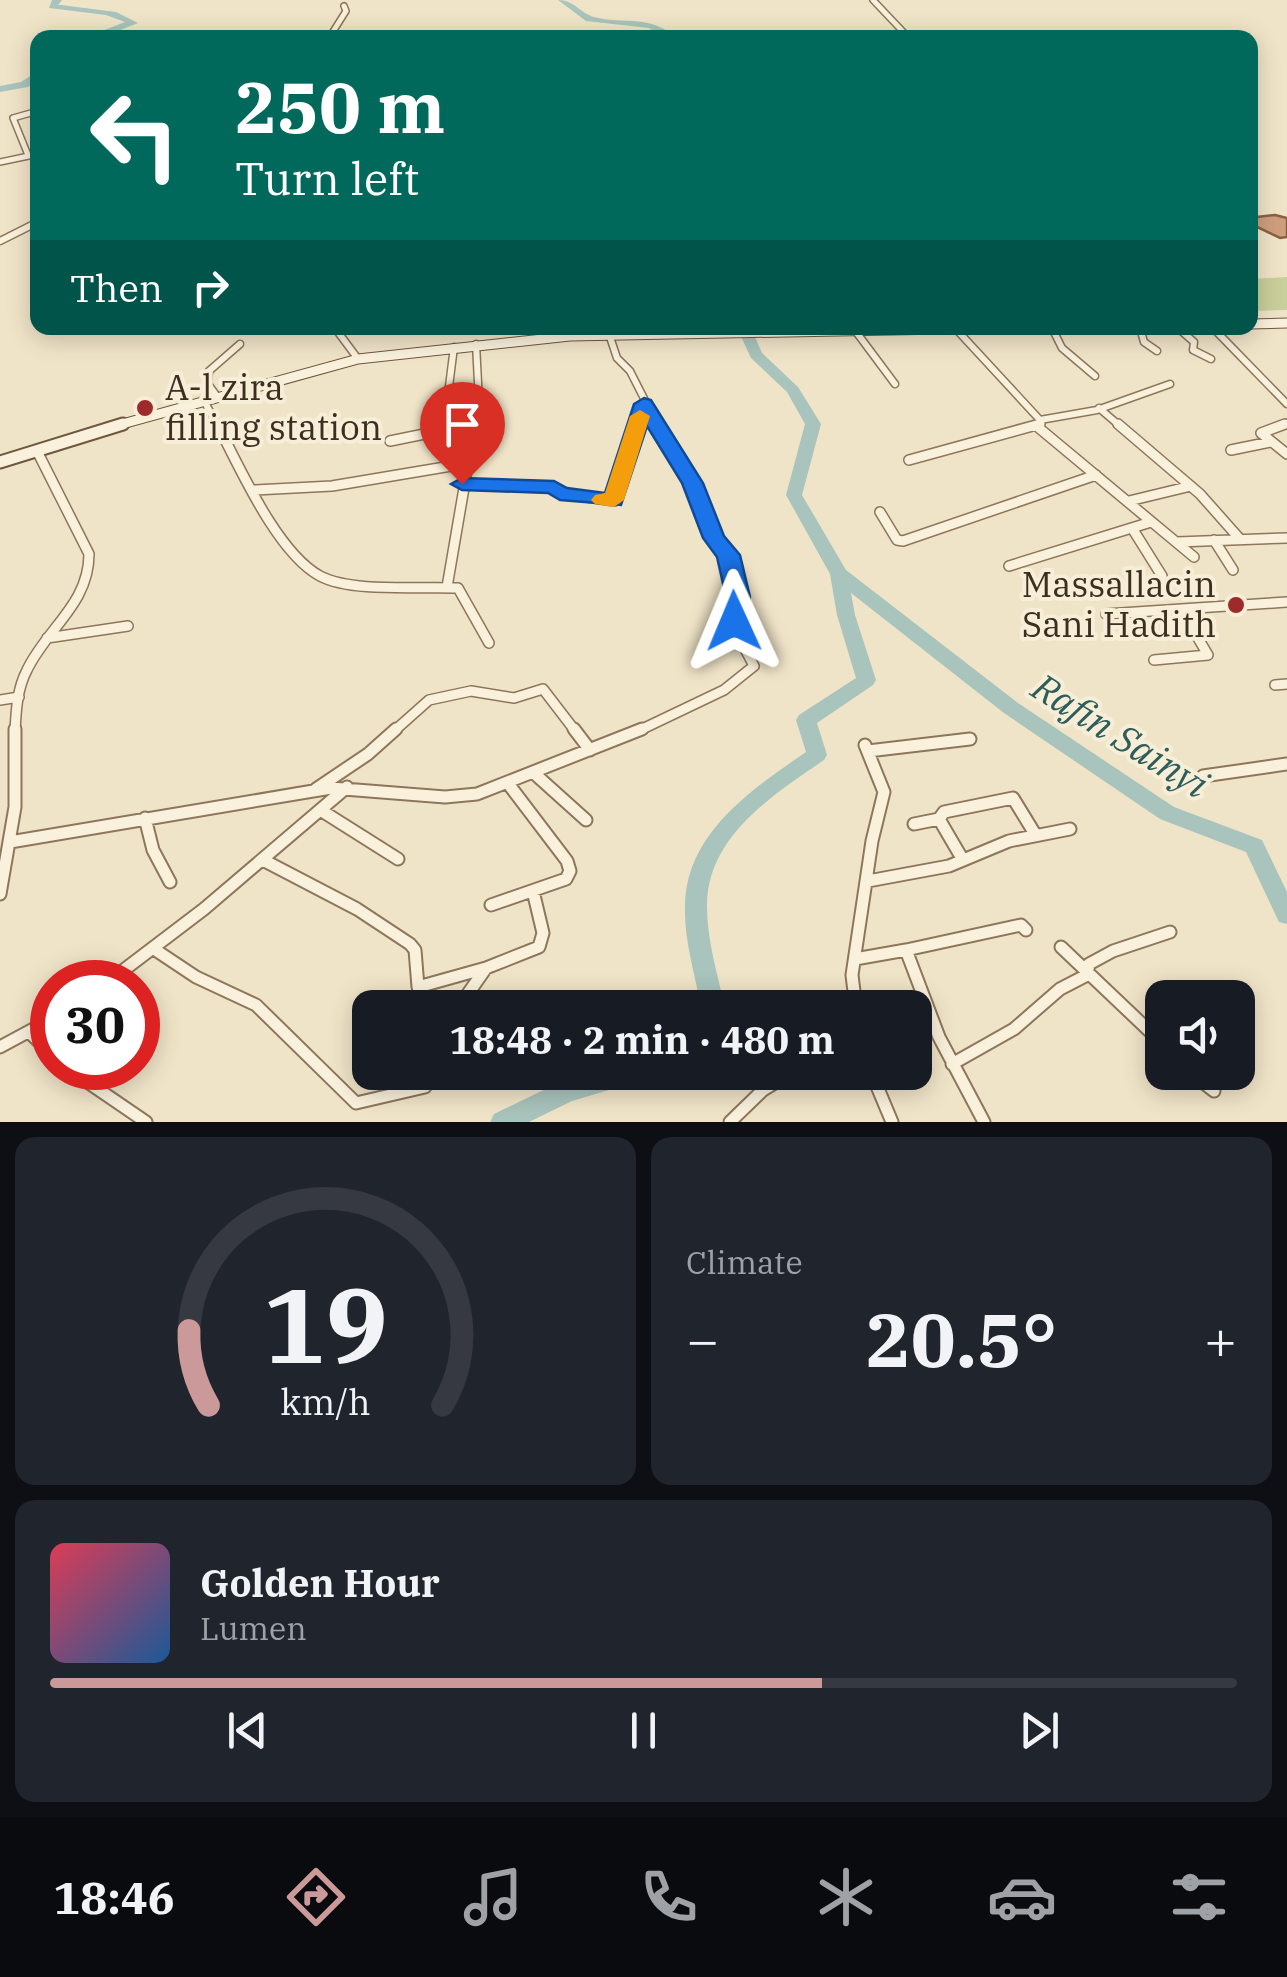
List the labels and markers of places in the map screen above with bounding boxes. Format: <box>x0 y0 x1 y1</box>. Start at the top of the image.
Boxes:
place label: A-l zira filling station <box>165 364 382 450</box>
pin <box>420 382 505 485</box>
marker: A-l zira filling station <box>134 397 156 419</box>
place label: Massallacin Sani Hadith <box>1022 561 1216 647</box>
marker: Massallacin Sani Hadith <box>1225 594 1247 616</box>

